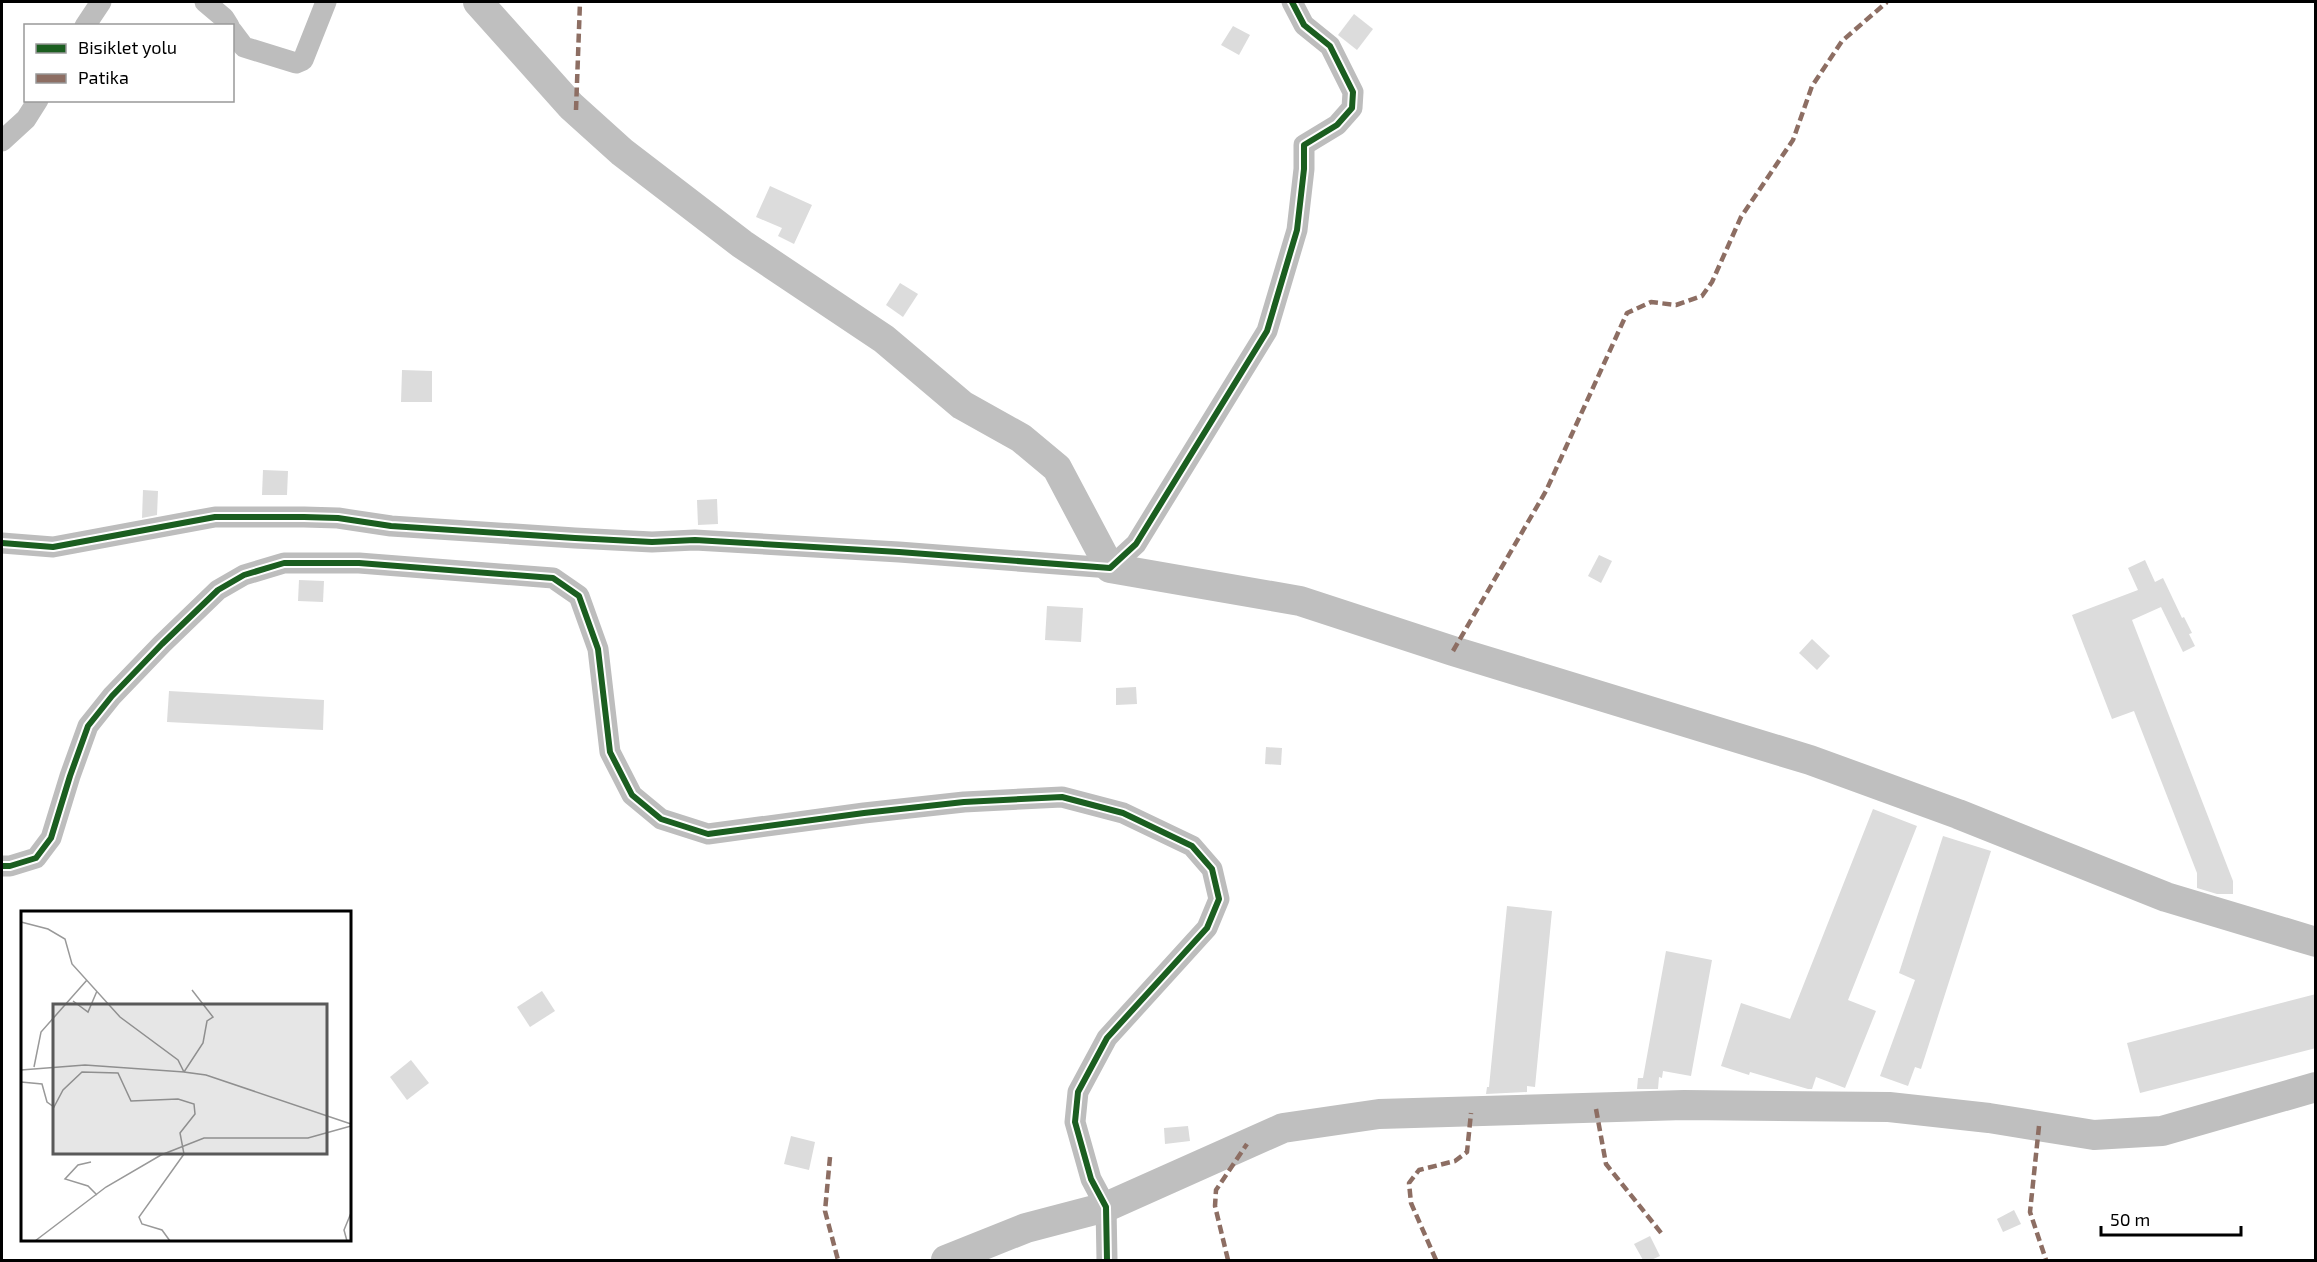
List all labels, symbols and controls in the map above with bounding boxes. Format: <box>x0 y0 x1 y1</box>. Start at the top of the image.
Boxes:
legend <box>24 24 234 102</box>
text: Bisiklet yolu <box>78 36 177 58</box>
text: Patika <box>78 66 129 88</box>
inset map <box>21 911 351 1241</box>
scale bar <box>2101 1199 2240 1237</box>
text: 50 m <box>2110 1208 2150 1230</box>

